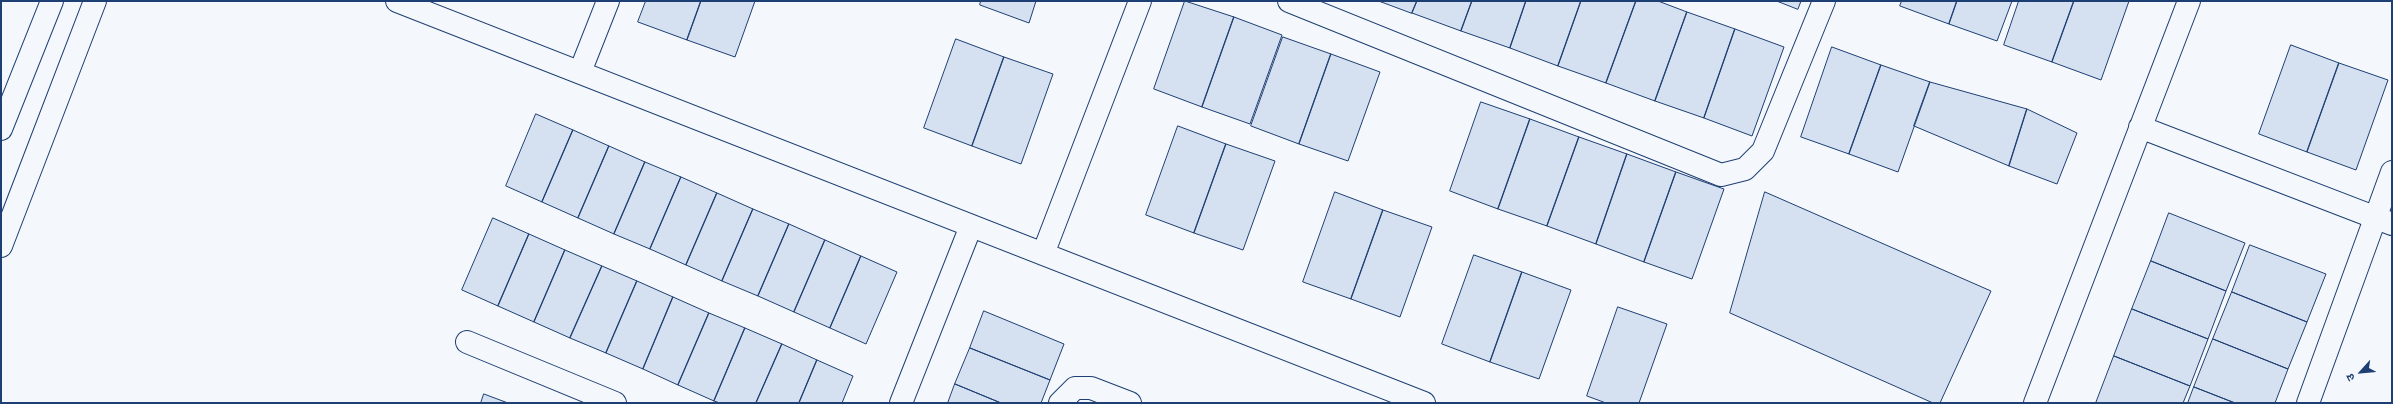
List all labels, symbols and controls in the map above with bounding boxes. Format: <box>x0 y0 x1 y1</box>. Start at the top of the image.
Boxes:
north arrow <box>2341 352 2381 392</box>
text: उ <box>2343 371 2358 383</box>

